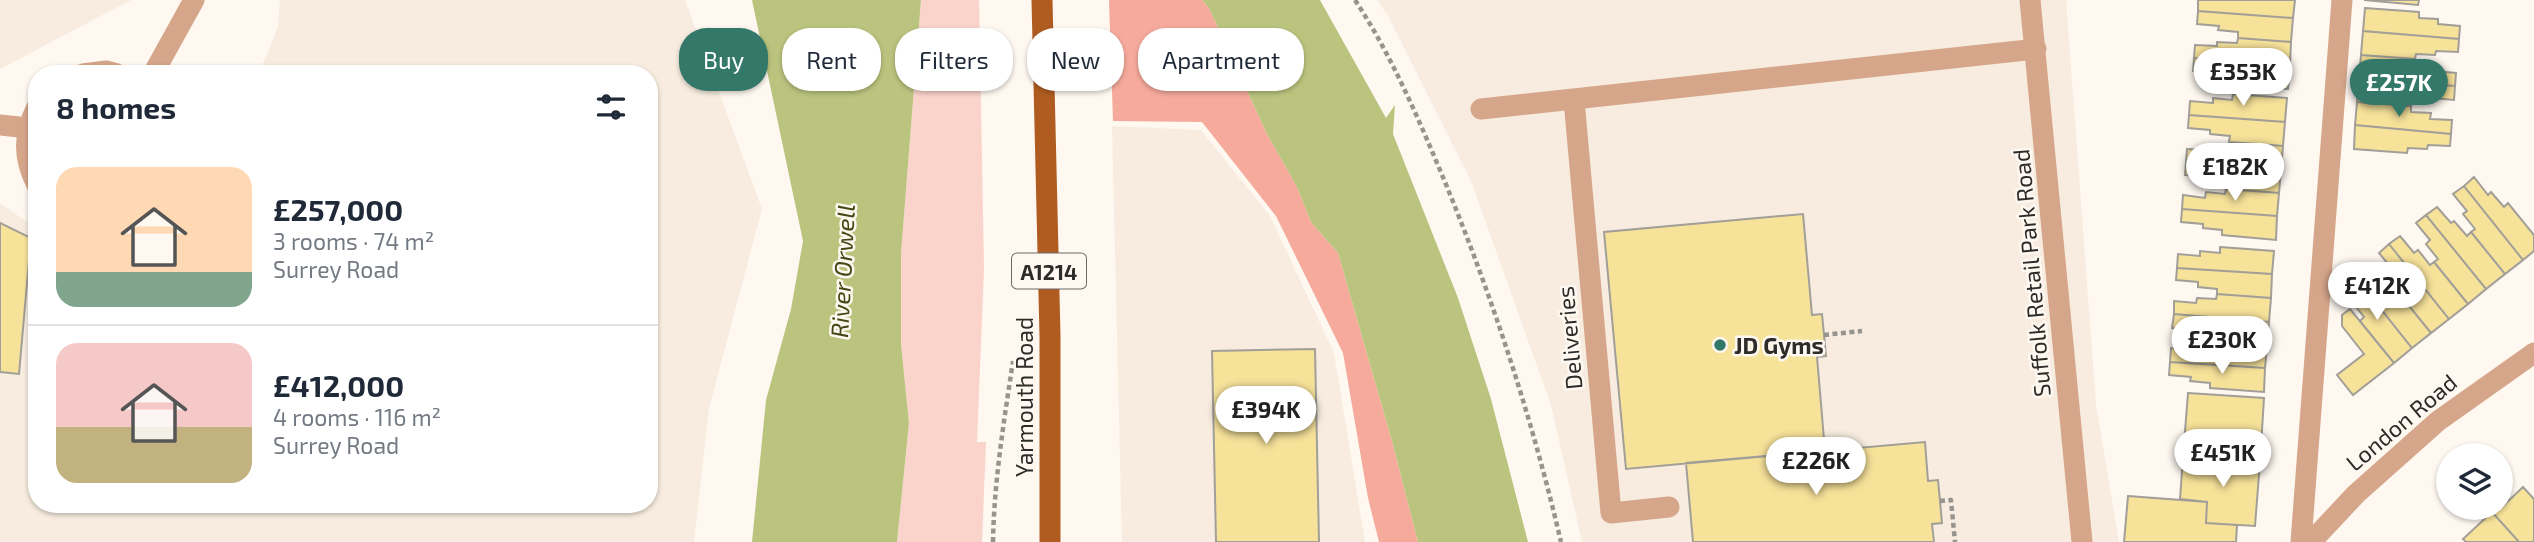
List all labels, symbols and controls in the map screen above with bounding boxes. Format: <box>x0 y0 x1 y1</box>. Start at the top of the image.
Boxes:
chip: Buy <box>679 28 768 91</box>
chip: Rent <box>782 28 881 91</box>
chip: Filters <box>895 28 1013 91</box>
chip: New <box>1027 28 1124 91</box>
chip: Apartment <box>1138 28 1304 91</box>
pin: £353K <box>2194 48 2292 108</box>
text: £353K <box>2210 57 2276 85</box>
pin: £257K <box>2350 60 2448 119</box>
text: £257K <box>2366 68 2432 96</box>
icon: filters <box>592 88 630 126</box>
text: 8 homes <box>56 89 176 125</box>
pin: £182K <box>2186 144 2284 203</box>
street label: Suffolk Retail Park Road <box>2006 148 2056 398</box>
text: £182K <box>2202 152 2268 180</box>
text: £257,000 <box>273 191 403 227</box>
icon: home <box>112 195 196 279</box>
water label: River Orwell <box>824 203 860 339</box>
text: 3 rooms · 74 m² <box>273 227 434 255</box>
road number: A1214 <box>1012 254 1086 288</box>
text: Surrey Road <box>273 255 399 283</box>
pin: £412K <box>2328 262 2426 322</box>
text: £412K <box>2344 271 2410 299</box>
street label: Deliveries <box>1551 285 1587 391</box>
pin: £230K <box>2173 316 2271 376</box>
street label: Yarmouth Road <box>1010 317 1038 477</box>
text: £230K <box>2188 325 2256 353</box>
place label: JD Gyms <box>1734 331 1824 359</box>
marker: JD Gyms <box>1712 337 1728 353</box>
text: £412,000 <box>273 367 404 403</box>
street label: London Road <box>2340 368 2462 476</box>
icon: home <box>112 371 196 455</box>
pin: £394K <box>1217 386 1315 446</box>
text: £394K <box>1231 395 1301 423</box>
text: 4 rooms · 116 m² <box>273 403 441 431</box>
pin: £451K <box>2174 430 2272 489</box>
text: Surrey Road <box>273 431 399 459</box>
pin: £226K <box>1767 438 1865 497</box>
text: £451K <box>2190 438 2256 466</box>
map controls <box>2436 443 2513 520</box>
button: layers <box>2436 443 2513 520</box>
text: £226K <box>1782 446 1850 474</box>

